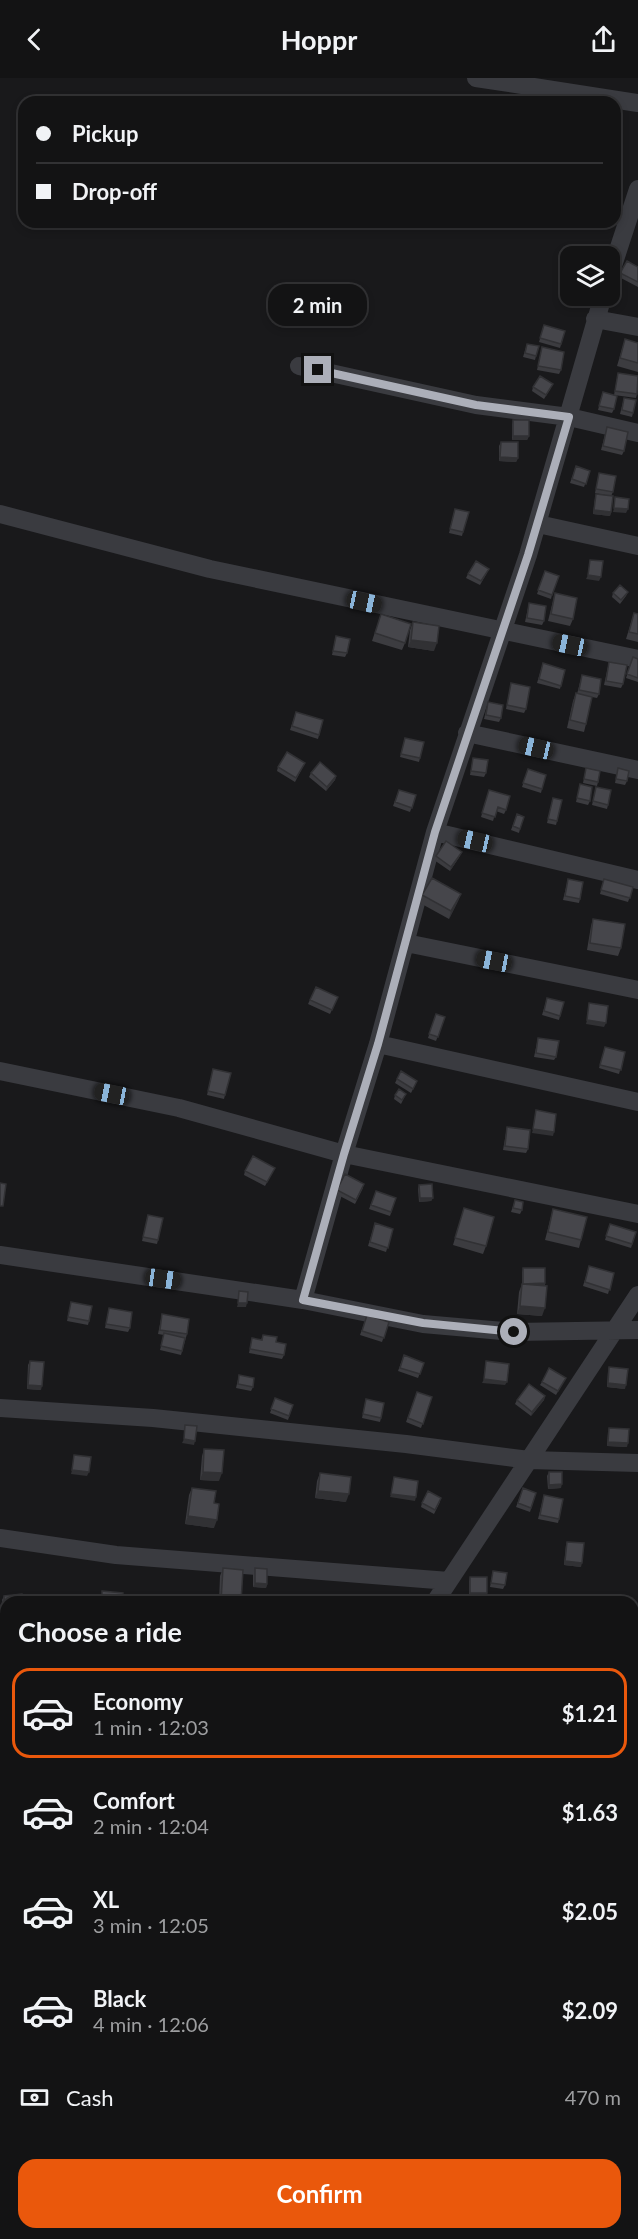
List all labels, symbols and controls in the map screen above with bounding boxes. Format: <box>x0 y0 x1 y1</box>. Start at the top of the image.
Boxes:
icon: back <box>18 23 51 56</box>
text: Hoppr <box>281 23 357 56</box>
icon: share <box>587 23 620 56</box>
text: Pickup <box>72 120 138 147</box>
text: Drop-off <box>72 178 157 205</box>
map controls <box>560 246 620 306</box>
button: layers <box>560 246 620 306</box>
callout: 2 min <box>268 283 368 325</box>
text: 2 min <box>293 293 342 317</box>
route end <box>304 356 331 383</box>
car <box>345 589 383 615</box>
car <box>551 632 589 658</box>
car <box>516 735 556 761</box>
car <box>455 828 495 854</box>
car <box>475 949 513 973</box>
car <box>93 1082 131 1106</box>
car <box>144 1268 182 1290</box>
route start <box>500 1318 527 1345</box>
text: Choose a ride <box>18 1615 182 1648</box>
icon: car <box>21 1686 75 1740</box>
text: Economy <box>93 1688 183 1715</box>
text: $1.21 <box>562 1700 618 1727</box>
text: 1 min · 12:03 <box>93 1715 209 1739</box>
icon: car <box>21 1785 75 1839</box>
text: Comfort <box>93 1787 175 1814</box>
text: $1.63 <box>562 1799 618 1826</box>
text: 2 min · 12:04 <box>93 1814 209 1838</box>
icon: car <box>21 1884 75 1938</box>
text: XL <box>93 1886 119 1913</box>
text: $2.05 <box>562 1898 618 1925</box>
text: 3 min · 12:05 <box>93 1913 209 1937</box>
icon: car <box>21 1983 75 2037</box>
text: Black <box>93 1985 146 2012</box>
text: $2.09 <box>562 1997 618 2024</box>
text: 4 min · 12:06 <box>93 2012 209 2036</box>
icon: cash <box>18 2081 51 2114</box>
text: Cash <box>66 2084 113 2111</box>
text: 470 m <box>565 2085 621 2109</box>
button: Confirm <box>18 2159 621 2228</box>

